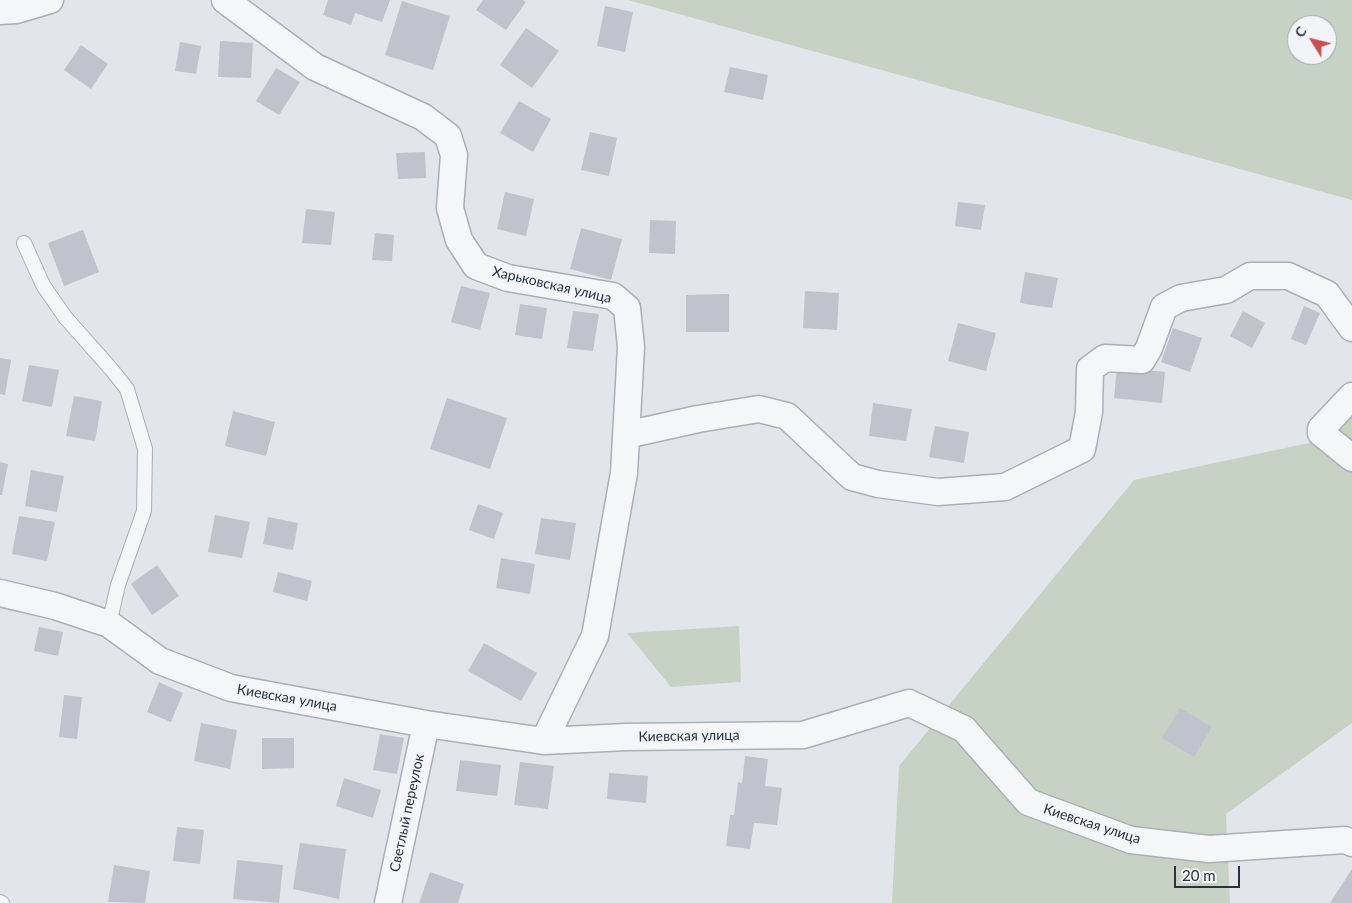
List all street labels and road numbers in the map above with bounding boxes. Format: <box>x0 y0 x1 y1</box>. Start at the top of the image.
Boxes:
street label: Харьковская улица <box>491 263 613 307</box>
street label: Киевская улица <box>236 681 338 715</box>
street label: Киевская улица <box>638 727 740 745</box>
street label: Светлый переулок <box>386 753 428 873</box>
street label: Киевская улица <box>1041 800 1143 848</box>

